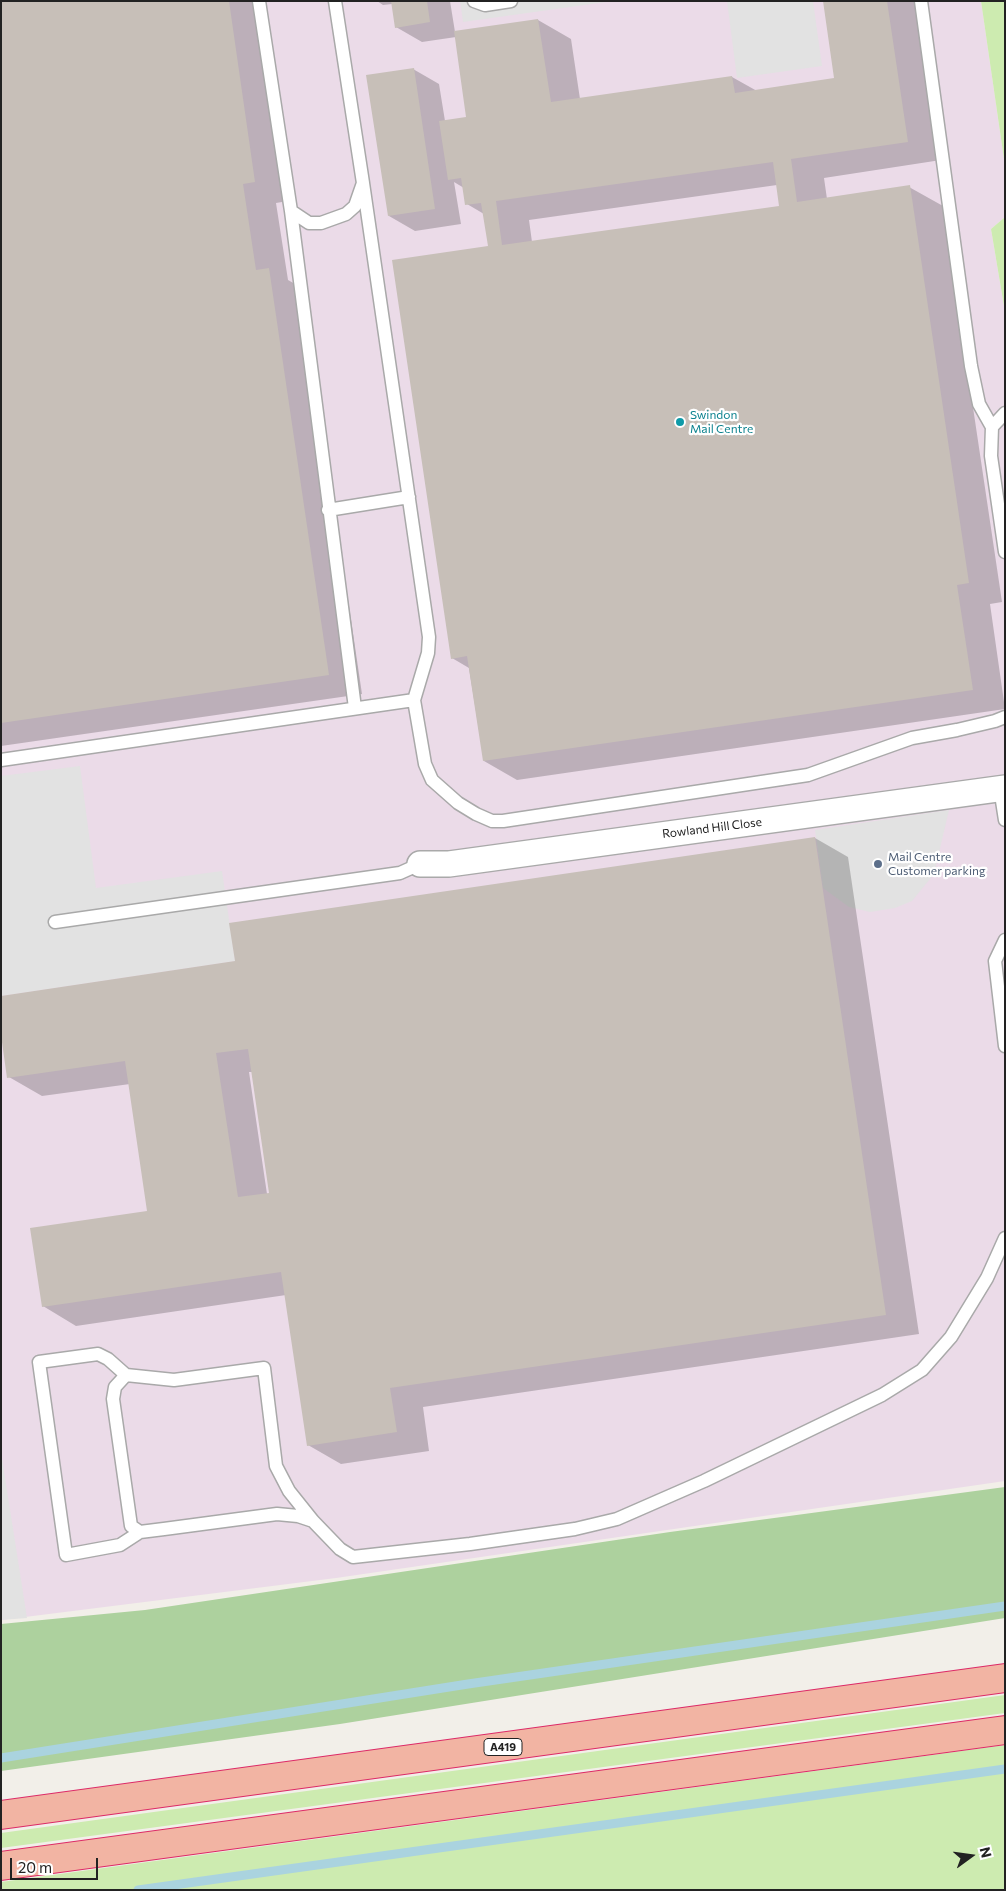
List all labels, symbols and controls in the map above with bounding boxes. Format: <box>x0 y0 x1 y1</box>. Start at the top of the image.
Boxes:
place label: Swindon Mail Centre <box>690 408 753 436</box>
marker: Swindon Mail Centre <box>674 416 686 428</box>
street label: Rowland Hill Close <box>661 815 763 841</box>
place label: Mail Centre Customer parking <box>888 850 985 878</box>
marker: Mail Centre Customer parking <box>872 858 884 870</box>
road number: A419 <box>484 1738 522 1755</box>
north arrow <box>946 1831 996 1881</box>
text: N <box>977 1845 996 1859</box>
scale bar <box>12 1848 100 1880</box>
text: 20 m <box>18 1858 52 1876</box>

